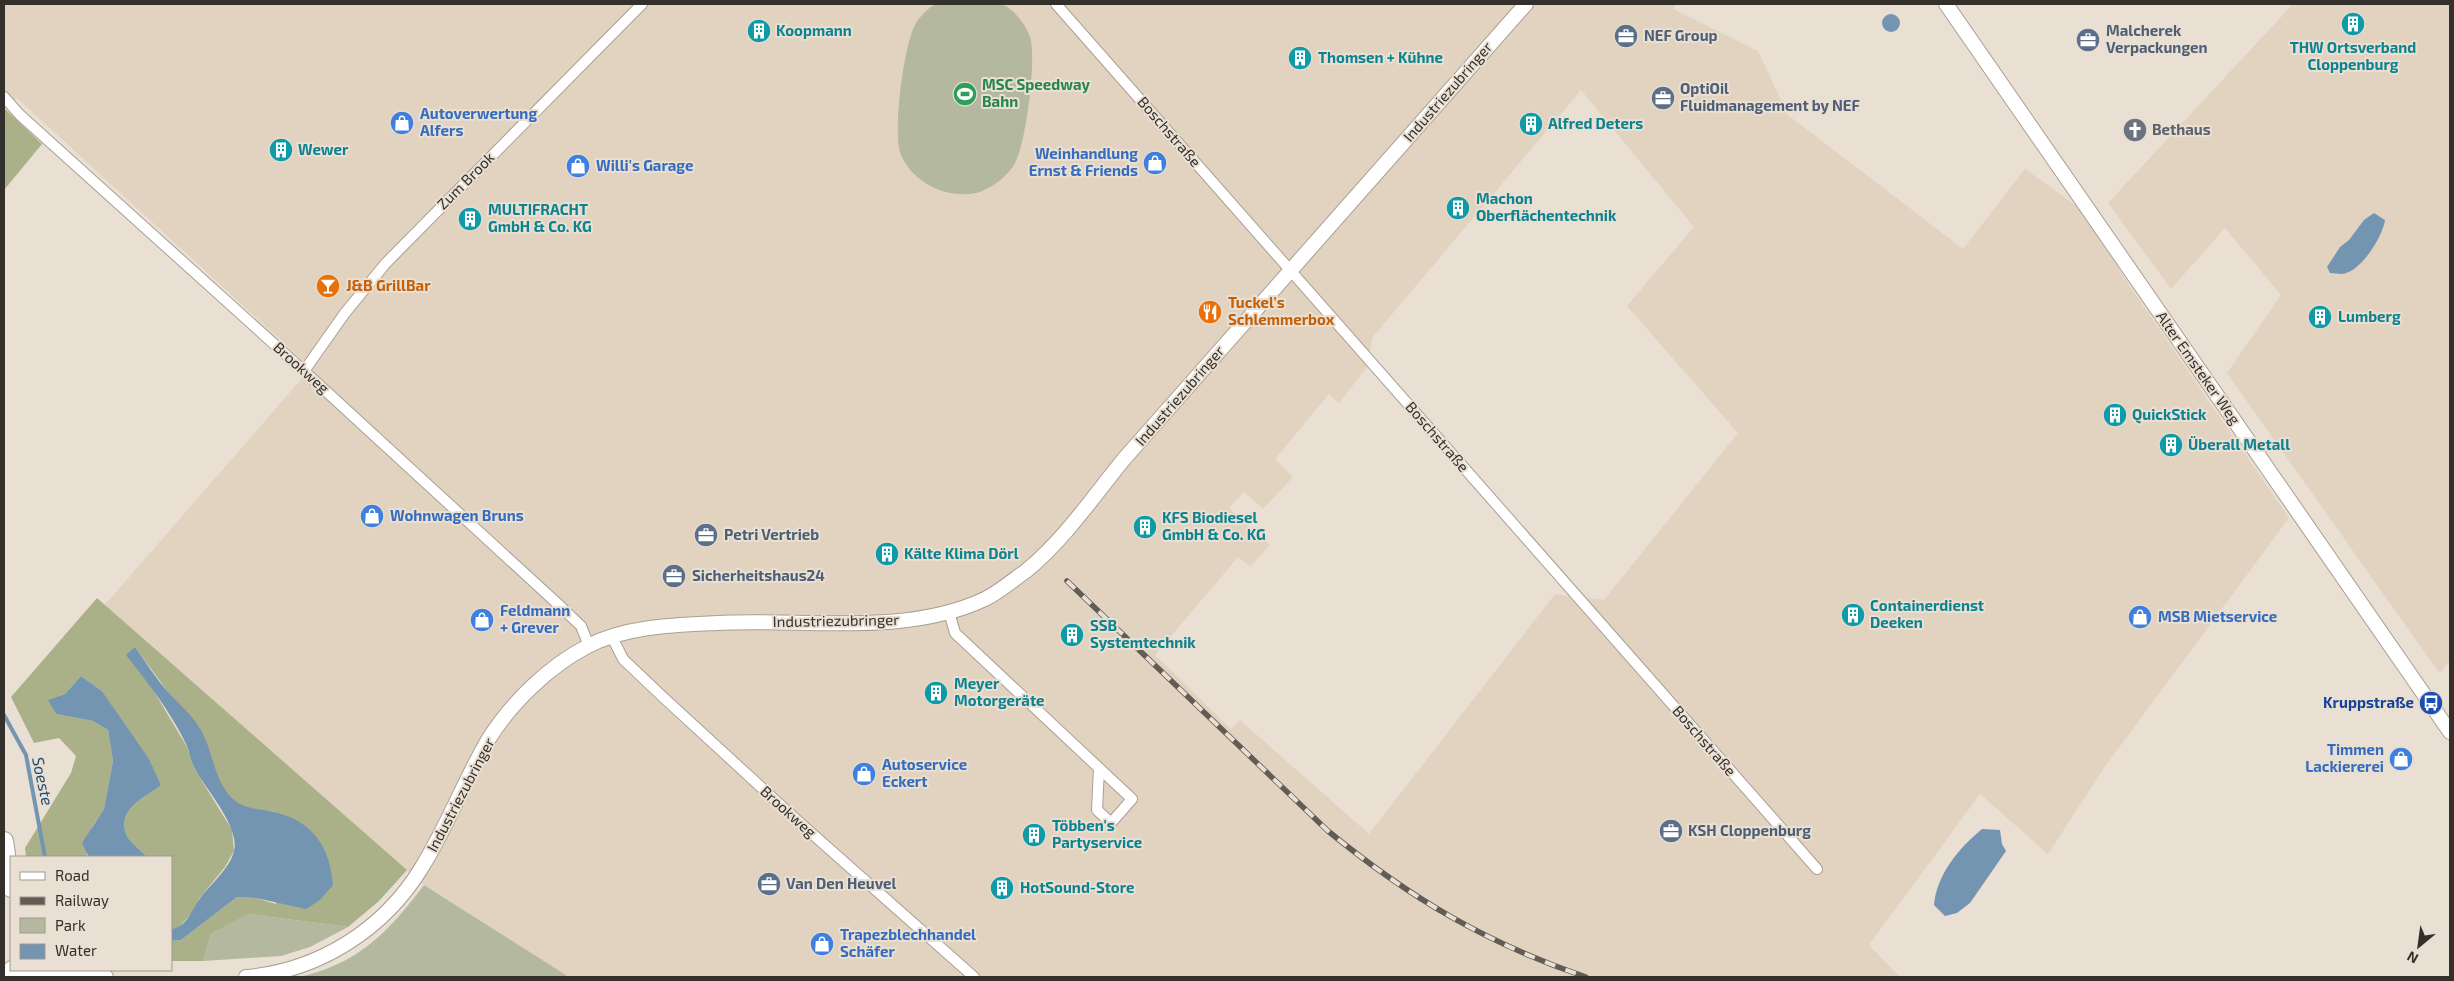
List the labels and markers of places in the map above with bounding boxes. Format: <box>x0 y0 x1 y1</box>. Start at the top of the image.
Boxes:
building icon: THW Ortsverband Cloppenburg <box>2340 11 2366 37</box>
building icon: Koopmann <box>746 18 772 44</box>
place label: Koopmann <box>776 21 852 39</box>
place label: Malcherek Verpackungen <box>2106 21 2207 56</box>
office icon: NEF Group <box>1613 23 1639 49</box>
place label: NEF Group <box>1644 26 1718 44</box>
office icon: Malcherek Verpackungen <box>2075 27 2101 53</box>
place label: THW Ortsverband Cloppenburg <box>2290 38 2416 73</box>
building icon: Thomsen + Kühne <box>1287 45 1313 71</box>
place label: Thomsen + Kühne <box>1318 48 1443 66</box>
place label: MSC Speedway Bahn <box>982 75 1090 110</box>
place label: OptiOil Fluidmanagement by NEF <box>1680 79 1860 115</box>
sports icon: MSC Speedway Bahn <box>952 81 978 107</box>
office icon: OptiOil Fluidmanagement by NEF <box>1650 85 1676 111</box>
place label: Autoverwertung Alfers <box>420 104 537 139</box>
shop icon: Autoverwertung Alfers <box>389 110 415 136</box>
building icon: Alfred Deters <box>1518 111 1544 137</box>
place label: Alfred Deters <box>1548 114 1643 132</box>
church icon: Bethaus <box>2122 117 2148 143</box>
place label: Bethaus <box>2152 120 2211 138</box>
building icon: Wewer <box>268 137 294 163</box>
place label: Wewer <box>298 140 349 158</box>
place label: Weinhandlung Ernst & Friends <box>1029 144 1138 179</box>
shop icon: Weinhandlung Ernst & Friends <box>1142 150 1168 176</box>
shop icon: Willi's Garage <box>565 153 591 179</box>
place label: Willi's Garage <box>596 156 693 174</box>
place label: Machon Oberflächentechnik <box>1476 189 1617 224</box>
building icon: Machon Oberflächentechnik <box>1445 195 1471 221</box>
place label: MULTIFRACHT GmbH & Co. KG <box>488 200 592 235</box>
building icon: MULTIFRACHT GmbH & Co. KG <box>457 206 483 232</box>
bar icon: J&B GrillBar <box>315 273 341 299</box>
place label: J&B GrillBar <box>346 276 431 294</box>
place label: Tuckel's Schlemmerbox <box>1228 293 1335 328</box>
restaurant icon: Tuckel's Schlemmerbox <box>1197 299 1223 325</box>
building icon: Lumberg <box>2307 304 2333 330</box>
place label: Lumberg <box>2338 307 2401 325</box>
building icon: QuickStick <box>2102 402 2128 428</box>
place label: QuickStick <box>2132 405 2207 424</box>
building icon: Überall Metall <box>2158 432 2184 458</box>
place label: Überall Metall <box>2188 435 2290 453</box>
shop icon: Wohnwagen Bruns <box>359 503 385 529</box>
place label: Wohnwagen Bruns <box>390 506 524 524</box>
place label: KFS Biodiesel GmbH & Co. KG <box>1162 508 1266 543</box>
building icon: KFS Biodiesel GmbH & Co. KG <box>1132 514 1158 540</box>
office icon: Petri Vertrieb <box>693 522 719 548</box>
place label: Petri Vertrieb <box>724 525 819 543</box>
building icon: Kälte Klima Dörl <box>874 541 900 567</box>
place label: Kälte Klima Dörl <box>904 544 1019 562</box>
office icon: Sicherheitshaus24 <box>661 563 687 589</box>
place label: Sicherheitshaus24 <box>692 566 825 584</box>
place label: Containerdienst Deeken <box>1870 596 1984 631</box>
place label: Feldmann + Grever <box>500 601 570 636</box>
building icon: Containerdienst Deeken <box>1840 602 1866 628</box>
shop icon: MSB Mietservice <box>2127 604 2153 630</box>
shop icon: Feldmann + Grever <box>469 607 495 633</box>
place label: MSB Mietservice <box>2158 607 2277 625</box>
place label: SSB Systemtechnik <box>1090 616 1196 652</box>
building icon: SSB Systemtechnik <box>1059 622 1085 648</box>
place label: Meyer Motorgeräte <box>954 674 1045 709</box>
building icon: Meyer Motorgeräte <box>923 680 949 706</box>
bus stop icon: Kruppstraße <box>2418 690 2444 716</box>
place label: Kruppstraße <box>2323 693 2414 711</box>
place label: Timmen Lackiererei <box>2305 740 2384 775</box>
shop icon: Timmen Lackiererei <box>2388 746 2414 772</box>
place label: Autoservice Eckert <box>882 755 967 790</box>
shop icon: Autoservice Eckert <box>851 761 877 787</box>
place label: Többen's Partyservice <box>1052 816 1142 852</box>
office icon: KSH Cloppenburg <box>1658 818 1684 844</box>
place label: KSH Cloppenburg <box>1688 821 1811 839</box>
building icon: Többen's Partyservice <box>1021 822 1047 848</box>
office icon: Van Den Heuvel <box>756 871 782 897</box>
place label: Van Den Heuvel <box>786 874 896 892</box>
building icon: HotSound-Store <box>989 875 1015 901</box>
place label: HotSound-Store <box>1020 878 1134 896</box>
place label: Trapezblechhandel Schäfer <box>840 925 976 960</box>
shop icon: Trapezblechhandel Schäfer <box>809 931 835 957</box>

